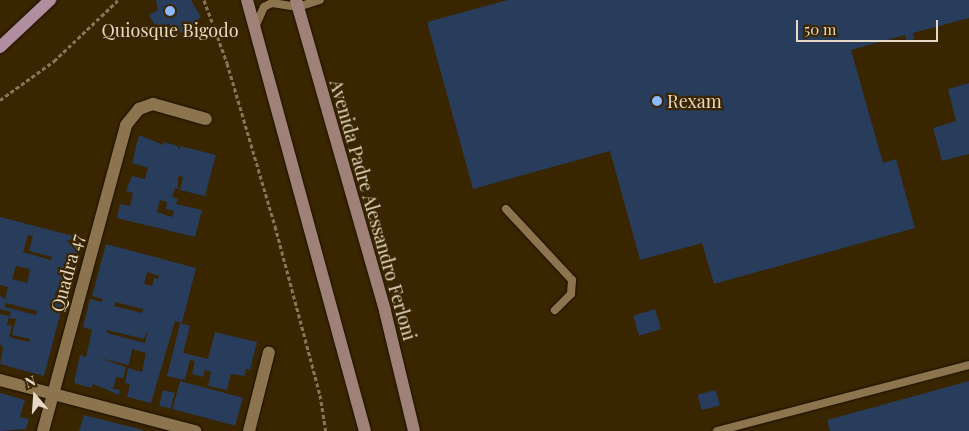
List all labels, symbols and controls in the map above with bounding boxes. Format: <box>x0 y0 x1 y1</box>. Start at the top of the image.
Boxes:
marker: Quiosque Bigodo <box>164 5 176 17</box>
scale bar <box>799 10 942 42</box>
place label: Quiosque Bigodo <box>101 19 239 41</box>
text: 50 m <box>804 19 836 39</box>
street label: Avenida Padre Alessandro Ferloni <box>325 77 421 343</box>
place label: Rexam <box>667 90 722 112</box>
marker: Rexam <box>651 95 663 107</box>
street label: Quadra 47 <box>46 231 88 315</box>
north arrow <box>10 371 60 421</box>
text: N <box>22 371 38 392</box>

